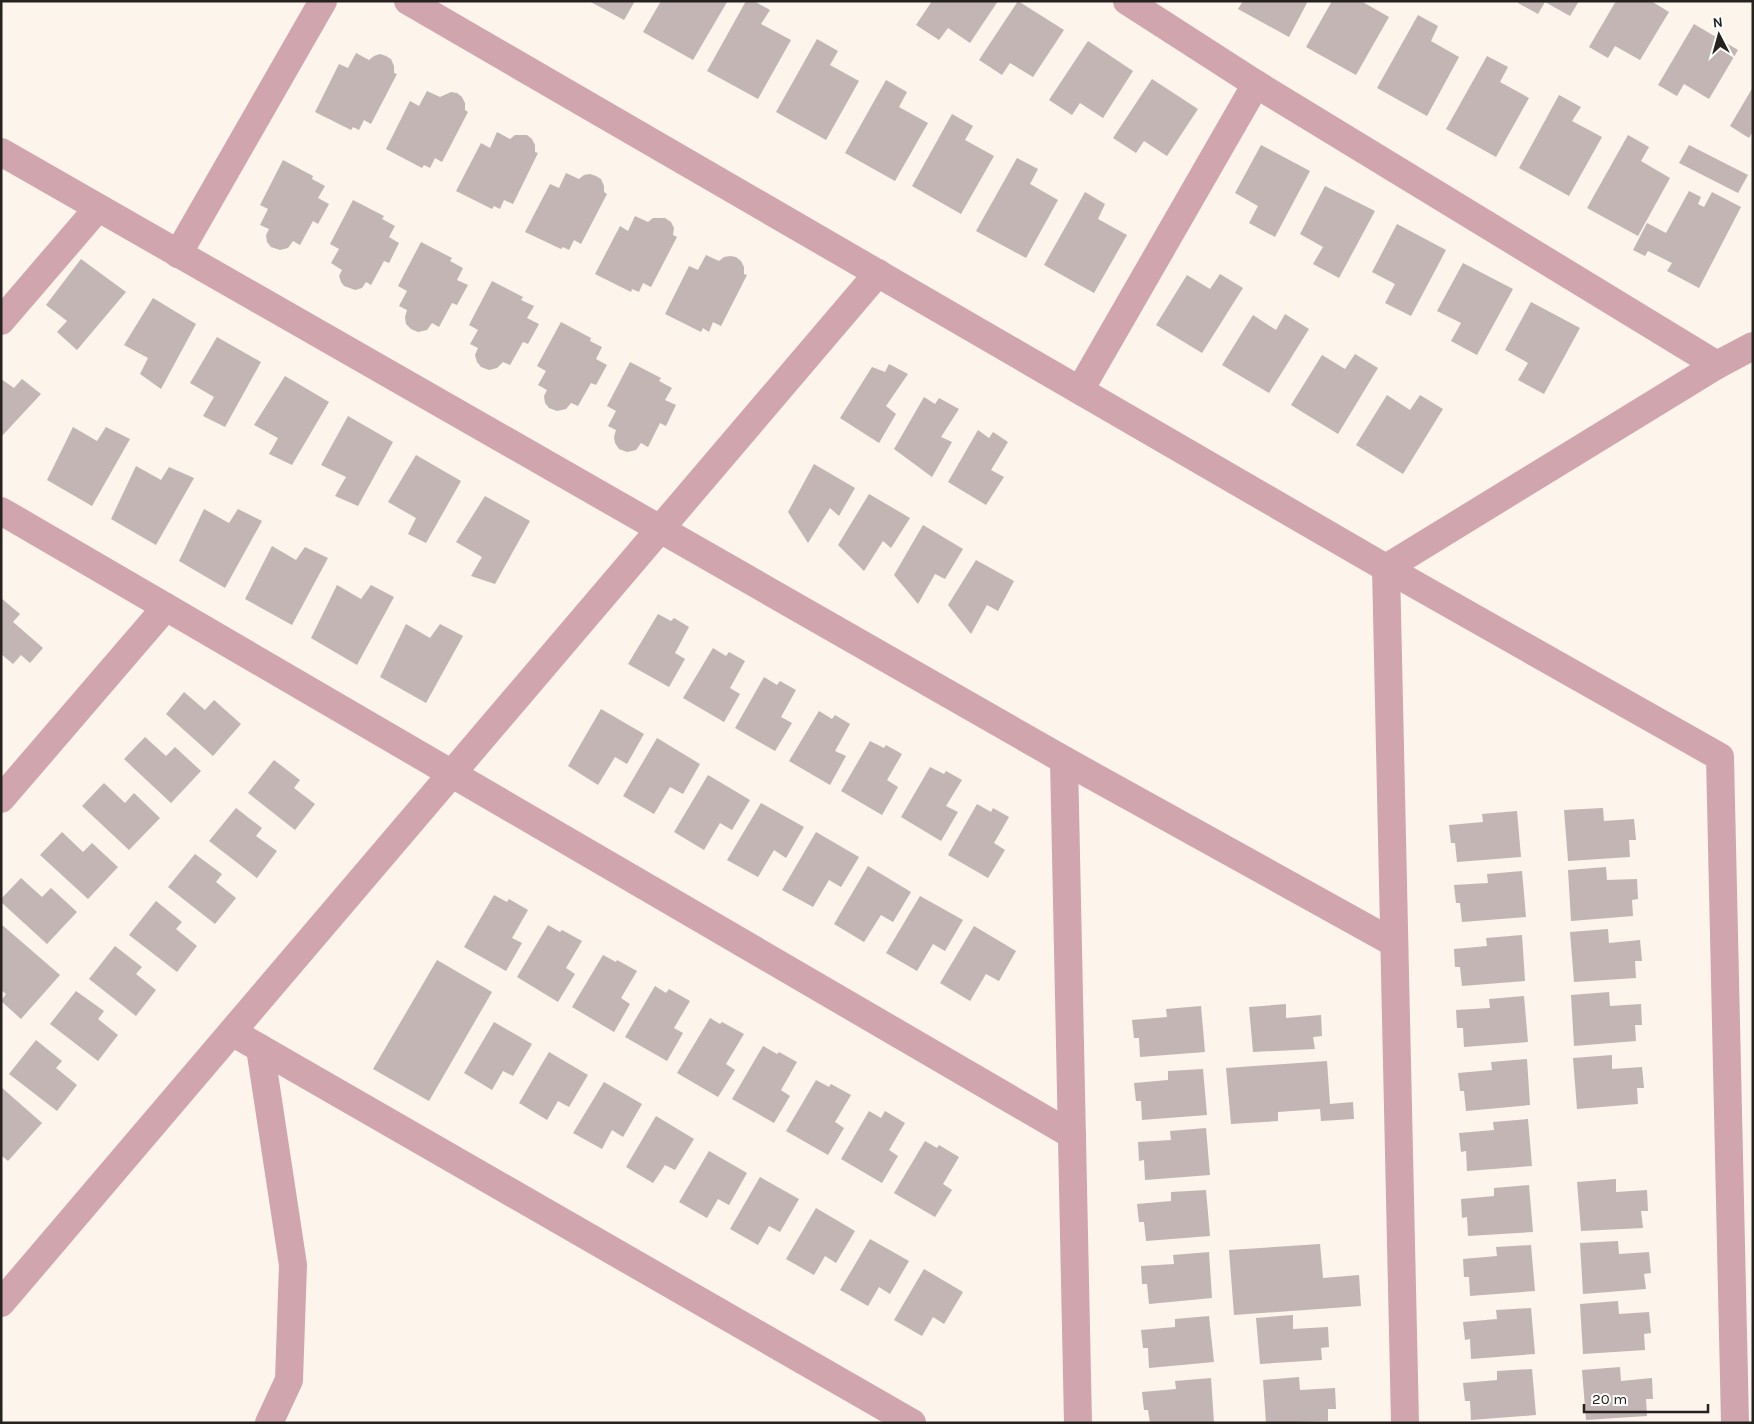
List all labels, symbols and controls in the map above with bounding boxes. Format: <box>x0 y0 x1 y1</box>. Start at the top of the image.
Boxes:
north arrow <box>1694 10 1744 60</box>
text: N <box>1712 14 1724 32</box>
scale bar <box>1584 1382 1708 1414</box>
text: 20 m <box>1592 1390 1627 1408</box>

